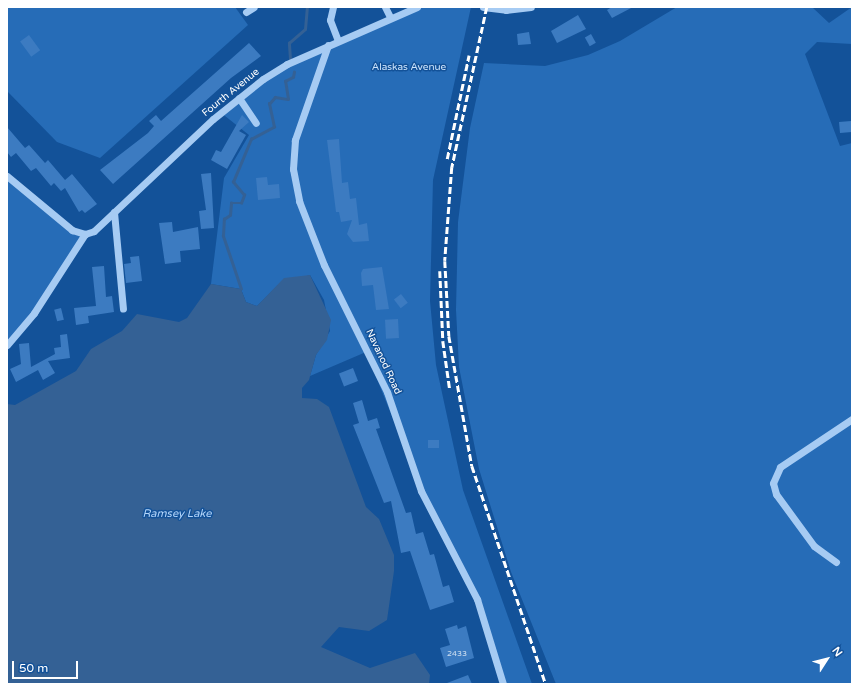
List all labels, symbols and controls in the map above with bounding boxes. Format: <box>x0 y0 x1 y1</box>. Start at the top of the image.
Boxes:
park label: Alaskas Avenue <box>372 62 446 74</box>
street label: Fourth Avenue <box>200 66 262 120</box>
street label: Navanod Road <box>363 327 403 397</box>
water label: Ramsey Lake <box>143 507 211 521</box>
north arrow <box>807 639 847 679</box>
text: N <box>829 644 845 659</box>
house number: 2433 <box>447 649 467 659</box>
scale bar <box>14 653 80 679</box>
text: 50 m <box>19 661 48 675</box>

